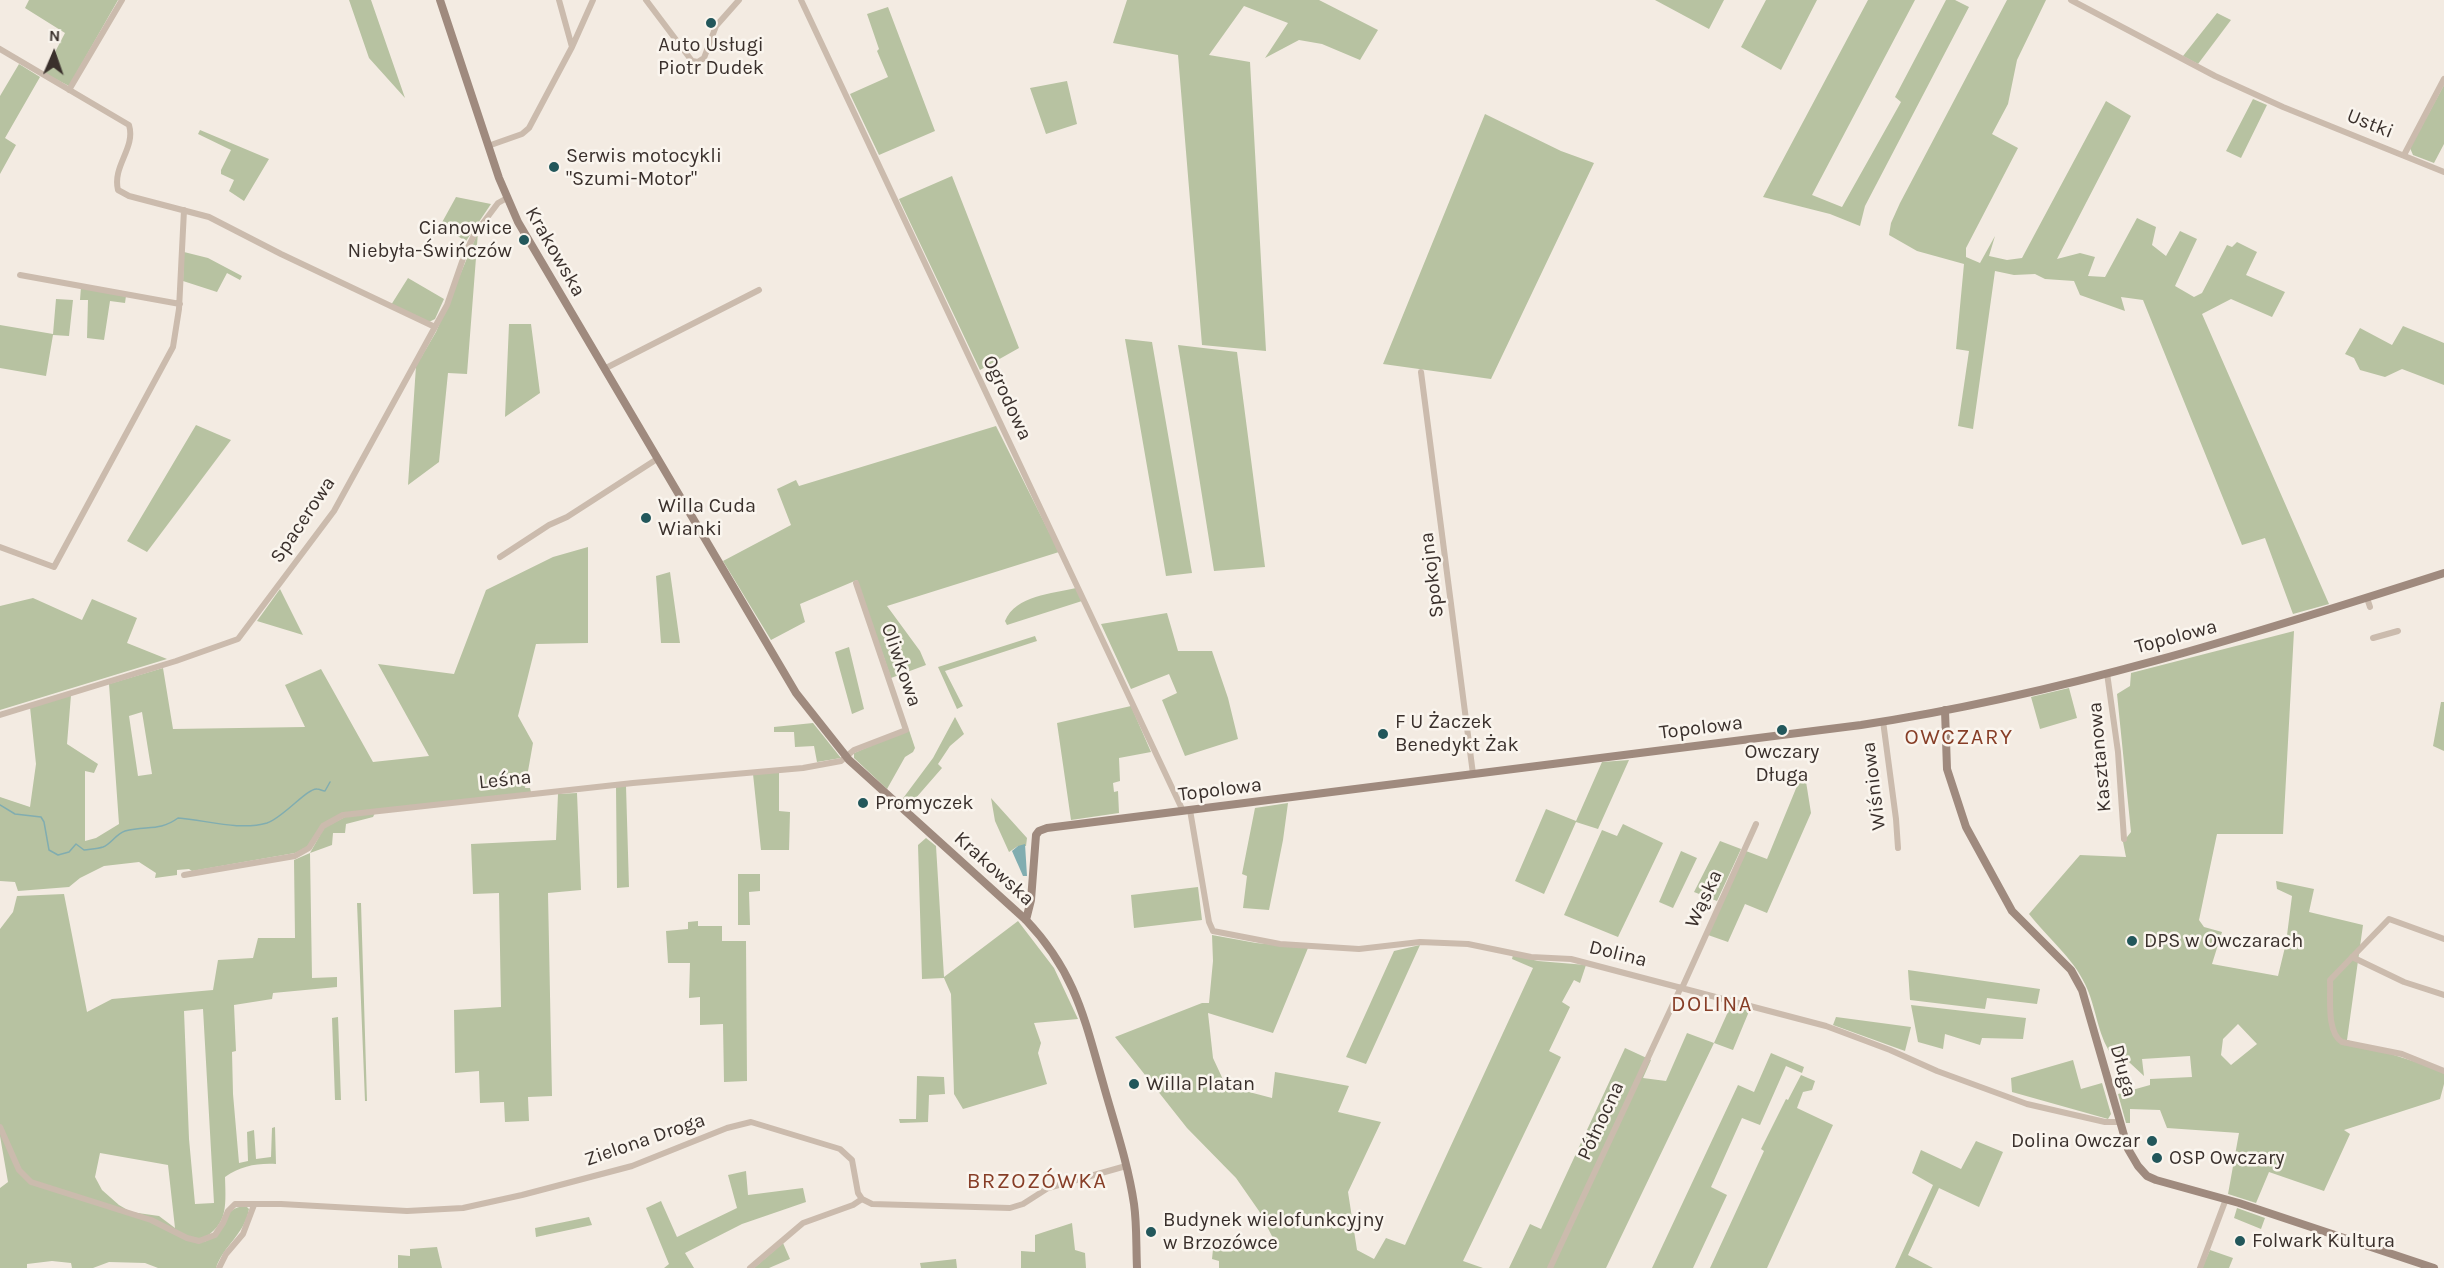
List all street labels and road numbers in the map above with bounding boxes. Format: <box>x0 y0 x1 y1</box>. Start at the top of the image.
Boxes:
street label: Ustki <box>2343 104 2397 144</box>
street label: Krakowska <box>520 203 590 301</box>
street label: Ogrodowa <box>977 352 1037 444</box>
street label: Spacerowa <box>265 472 341 568</box>
street label: Spokojna <box>1415 531 1449 619</box>
street label: Topolowa <box>2132 615 2220 659</box>
street label: Oliwkowa <box>876 620 926 710</box>
street label: Kasztanowa <box>2083 701 2117 813</box>
street label: Topolowa <box>1658 711 1744 745</box>
street label: Wiśniowa <box>1857 740 1891 832</box>
street label: Leśna <box>477 765 533 795</box>
street label: Topolowa <box>1177 773 1263 807</box>
street label: Krakowska <box>949 827 1039 911</box>
street label: Wąska <box>1680 866 1728 932</box>
street label: Dolina <box>1587 935 1649 973</box>
street label: Długa <box>2105 1042 2141 1100</box>
street label: Północna <box>1572 1078 1630 1164</box>
street label: Zielona Droga <box>581 1108 709 1172</box>

